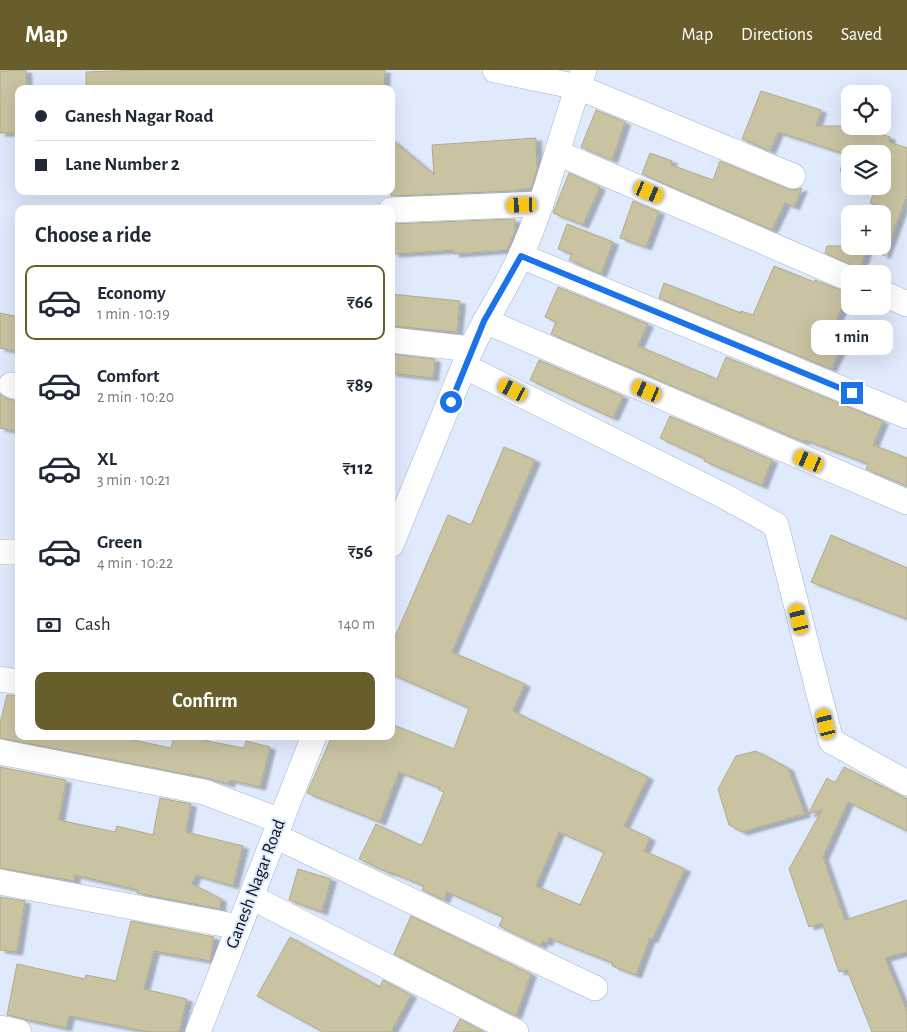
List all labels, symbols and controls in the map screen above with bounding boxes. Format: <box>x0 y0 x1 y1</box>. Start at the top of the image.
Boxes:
text: Map <box>25 23 68 47</box>
text: Map <box>682 26 713 44</box>
text: Directions <box>741 26 813 44</box>
text: Saved <box>841 26 882 44</box>
map controls <box>841 85 891 315</box>
button: locate <box>841 85 891 135</box>
text: Ganesh Nagar Road <box>65 107 213 126</box>
button: layers <box>841 145 891 195</box>
text: Lane Number 2 <box>65 155 180 174</box>
car <box>632 179 665 205</box>
car <box>506 197 537 213</box>
button: + <box>841 205 891 255</box>
text: Choose a ride <box>35 224 151 246</box>
button: − <box>841 265 891 315</box>
icon: car <box>37 280 82 325</box>
text: Economy <box>97 284 166 303</box>
text: ₹66 <box>347 293 373 312</box>
text: 1 min · 10:19 <box>97 306 170 322</box>
callout: 1 min <box>811 320 893 356</box>
text: 1 min <box>835 329 869 345</box>
icon: car <box>37 363 82 408</box>
text: Comfort <box>97 367 159 386</box>
text: ₹89 <box>346 376 373 395</box>
car <box>496 377 529 403</box>
car <box>630 378 663 404</box>
route end <box>841 382 863 404</box>
text: 2 min · 10:20 <box>97 389 174 405</box>
route start <box>440 391 462 413</box>
icon: car <box>37 446 82 491</box>
car <box>792 448 825 474</box>
text: XL <box>97 450 117 469</box>
text: ₹112 <box>342 459 373 478</box>
text: 3 min · 10:21 <box>97 472 171 488</box>
icon: car <box>37 529 82 574</box>
text: Green <box>97 533 143 552</box>
text: ₹56 <box>348 542 373 561</box>
text: 4 min · 10:22 <box>97 555 173 571</box>
car <box>788 603 809 635</box>
icon: cash <box>35 611 63 639</box>
text: Cash <box>75 615 111 634</box>
text: 140 m <box>338 616 375 632</box>
button: Confirm <box>35 672 375 730</box>
car <box>815 708 836 740</box>
street label: Ganesh Nagar Road <box>223 817 289 951</box>

